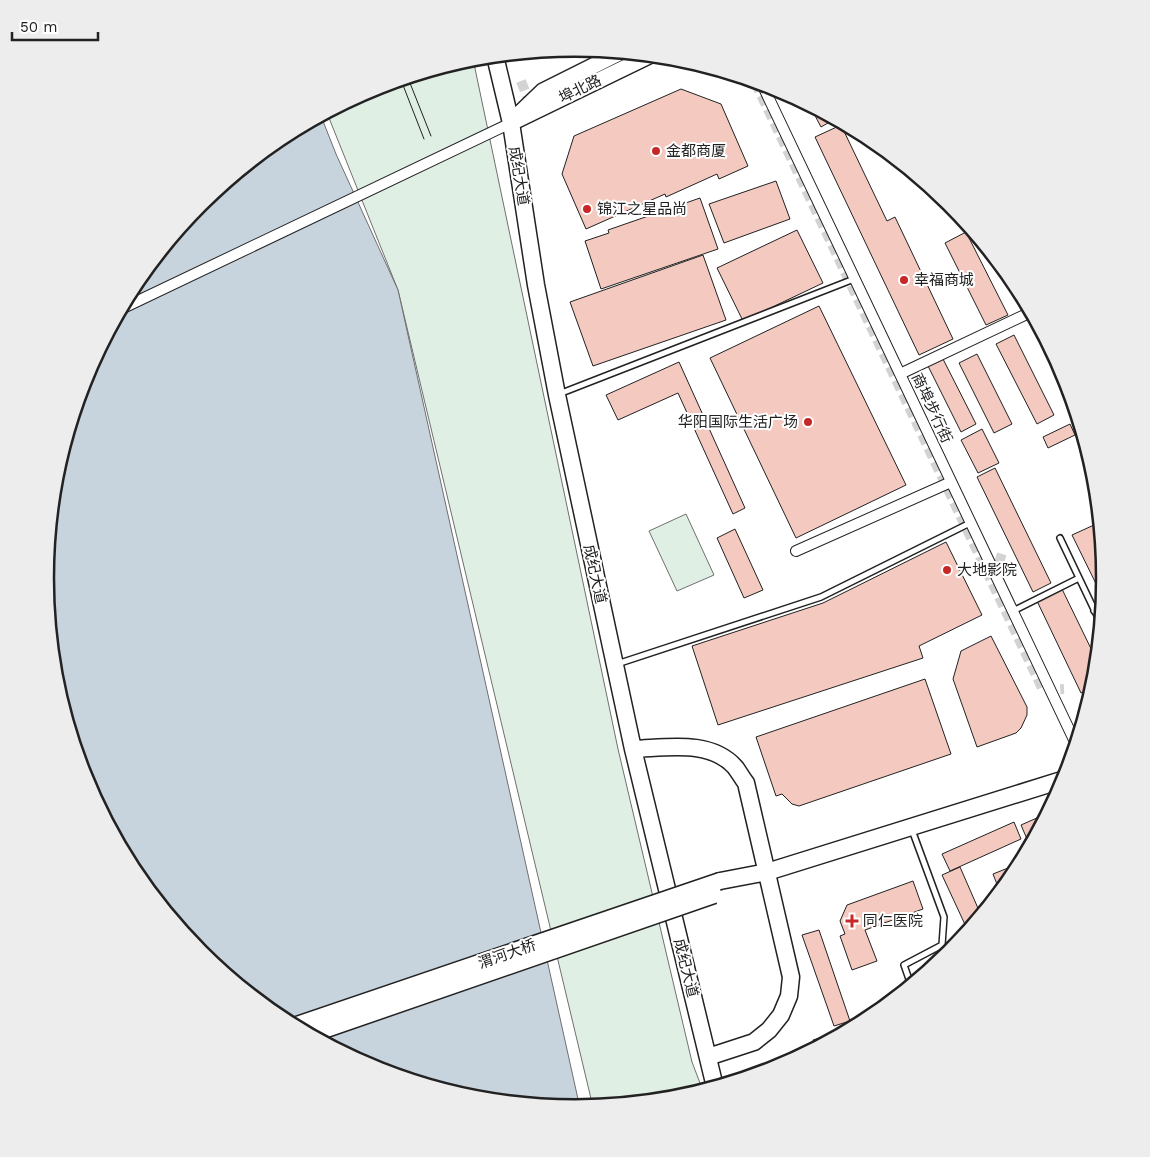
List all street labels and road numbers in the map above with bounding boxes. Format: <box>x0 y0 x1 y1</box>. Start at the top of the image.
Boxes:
street label: 埠北路 <box>556 71 604 107</box>
street label: 成纪大道 <box>505 145 533 207</box>
street label: 商埠步行街 <box>908 370 956 446</box>
street label: 成纪大道 <box>580 543 610 605</box>
street label: 渭河大桥 <box>476 936 538 972</box>
street label: 成纪大道 <box>670 937 702 999</box>

